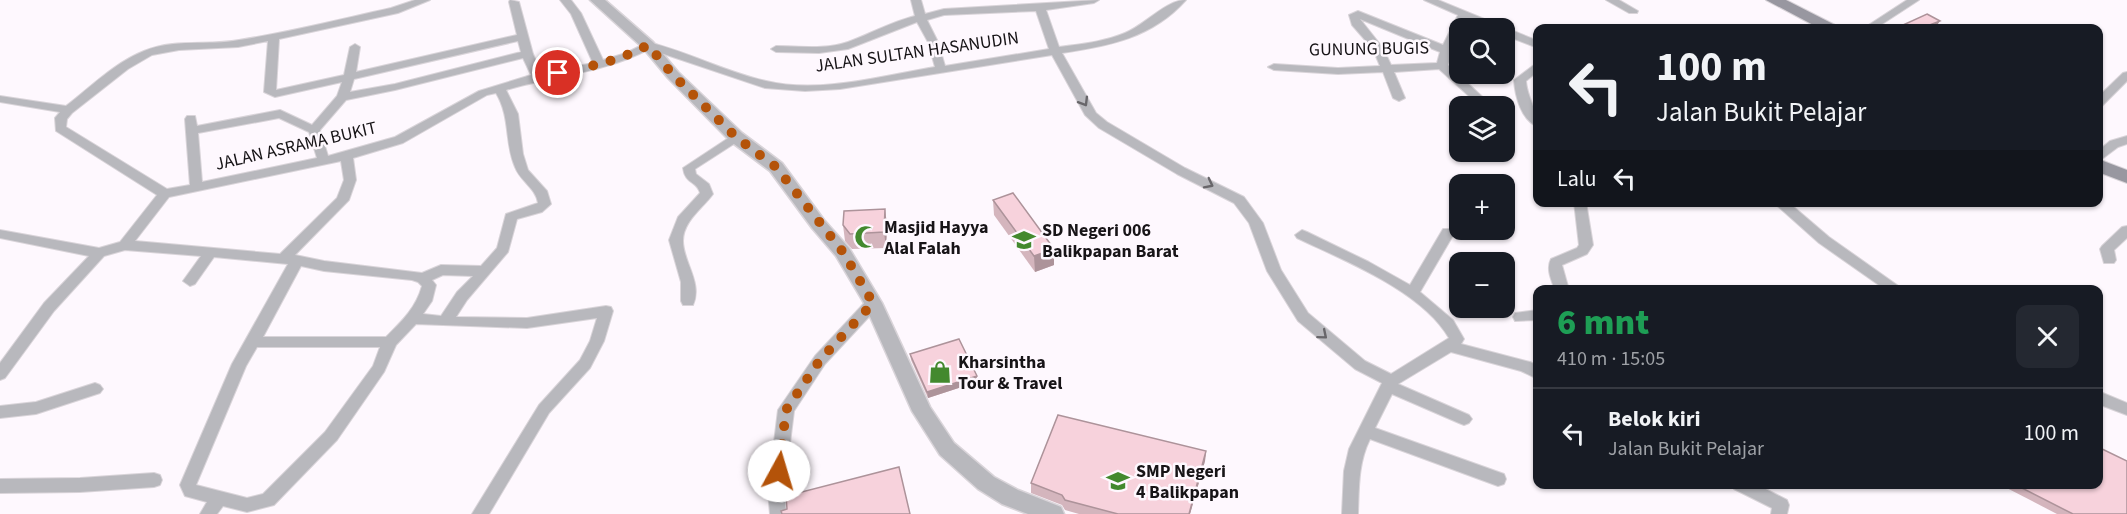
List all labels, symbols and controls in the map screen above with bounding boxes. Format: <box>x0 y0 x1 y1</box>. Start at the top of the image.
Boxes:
map controls <box>1449 18 1515 318</box>
button: search <box>1449 18 1515 84</box>
street label: JALAN SULTAN HASANUDIN <box>813 25 1021 79</box>
street label: GUNUNG BUGIS <box>1309 35 1429 63</box>
text: 100 m <box>1656 37 1767 97</box>
pin <box>532 47 583 98</box>
icon: left <box>1557 48 1635 126</box>
icon: arrive <box>541 56 574 89</box>
text: Jalan Bukit Pelajar <box>1656 93 1866 132</box>
one-way arrow <box>1076 96 1088 106</box>
button: layers <box>1449 96 1515 162</box>
street label: JALAN ASRAMA BUKIT <box>213 115 380 177</box>
icon: left <box>1608 162 1641 195</box>
text: Lalu <box>1557 163 1596 195</box>
button: + <box>1449 174 1515 240</box>
one-way arrow <box>1203 177 1214 189</box>
place label: Masjid Hayya Alal Falah <box>883 215 989 261</box>
place label: SD Negeri 006 Balikpapan Barat <box>1042 218 1179 264</box>
mosque icon: Masjid Hayya Alal Falah <box>853 224 879 250</box>
school or university icon: SD Negeri 006 Balikpapan Barat <box>1011 227 1037 253</box>
button: − <box>1449 252 1515 318</box>
text: 6 mnt <box>1557 297 1649 348</box>
button: close <box>2016 305 2079 368</box>
one-way arrow <box>1317 327 1328 338</box>
text: 410 m · 15:05 <box>1557 345 1665 373</box>
place label: Kharsintha Tour & Travel <box>958 350 1062 396</box>
shop icon: Kharsintha Tour & Travel <box>927 359 953 385</box>
text: Belok kiri <box>1608 403 1701 435</box>
icon: left <box>1557 417 1590 450</box>
text: 100 m <box>2024 417 2079 449</box>
text: Jalan Bukit Pelajar <box>1608 435 1764 463</box>
position arrow <box>747 439 811 503</box>
place label: SMP Negeri 4 Balikpapan <box>1136 459 1239 505</box>
school or university icon: SMP Negeri 4 Balikpapan <box>1105 468 1131 494</box>

